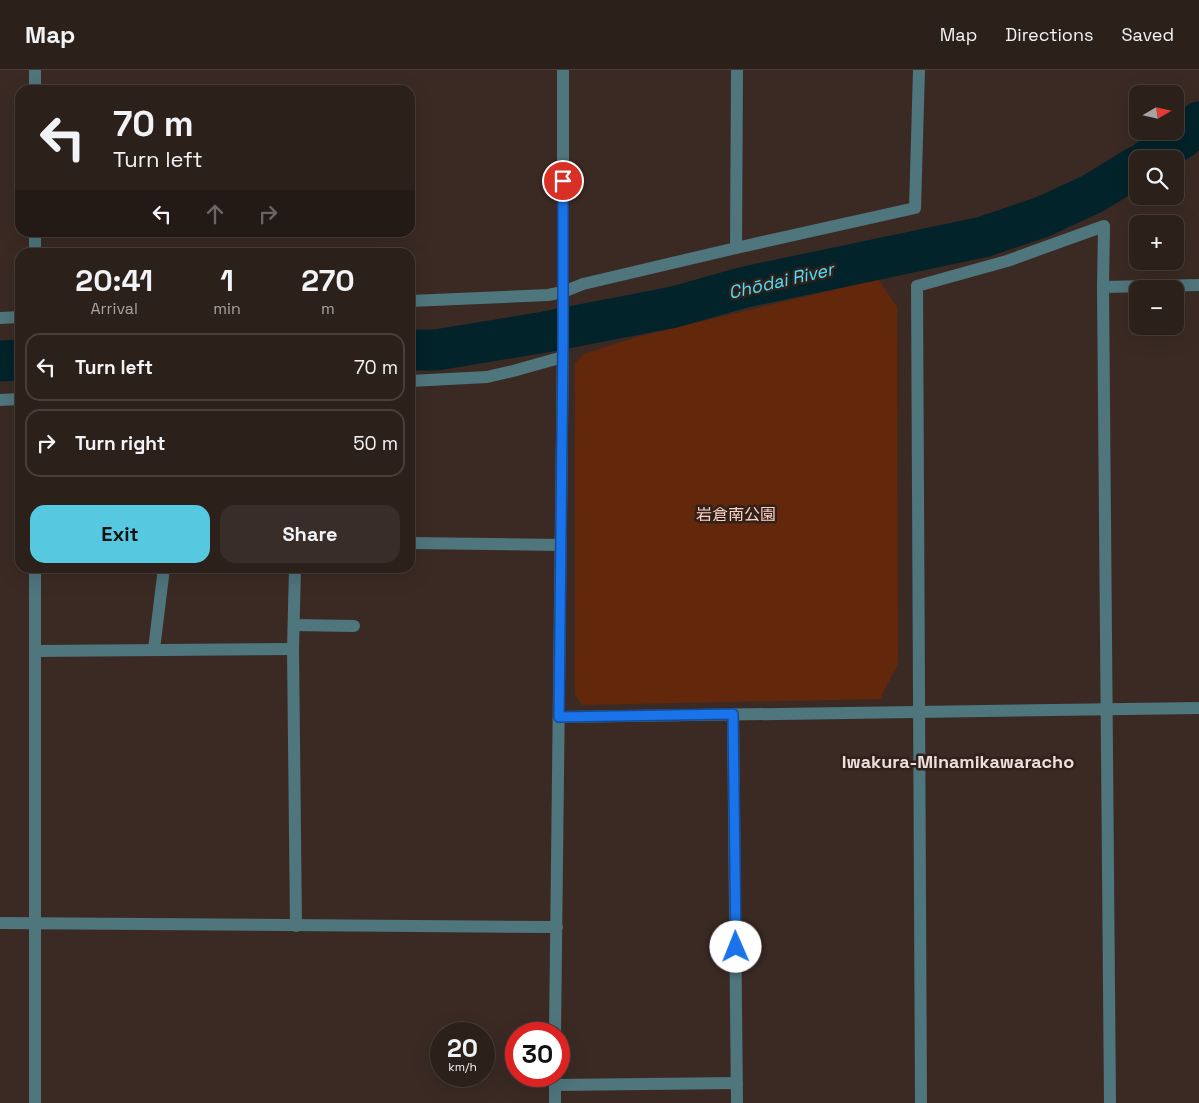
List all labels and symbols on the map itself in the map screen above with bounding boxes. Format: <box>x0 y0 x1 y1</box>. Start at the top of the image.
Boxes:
north arrow <box>1129 85 1184 140</box>
pin <box>542 160 584 202</box>
water label: Chōdai River <box>726 257 838 304</box>
park label: 岩倉南公園 <box>696 504 776 525</box>
district label: Iwakura-Minamikawaracho <box>842 750 1074 773</box>
position arrow <box>709 920 761 972</box>
speed limit sign: 30 <box>505 1022 570 1087</box>

